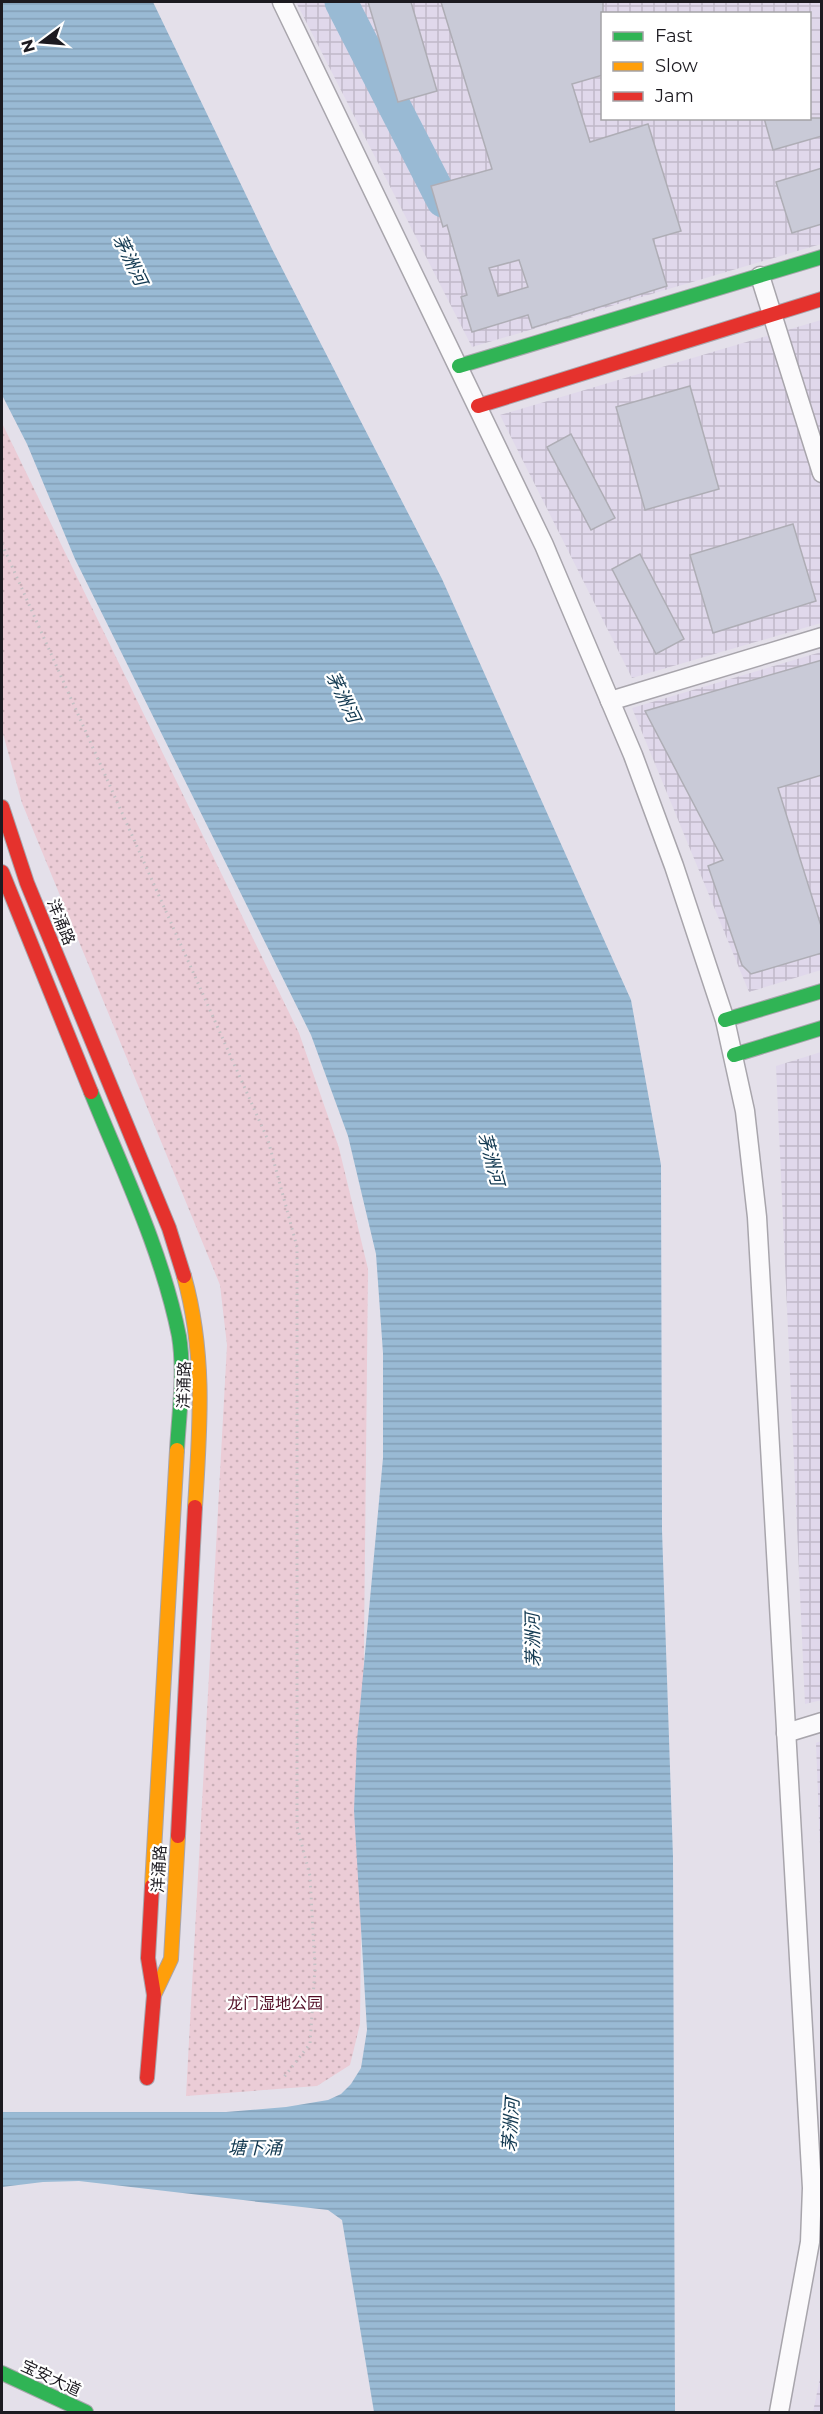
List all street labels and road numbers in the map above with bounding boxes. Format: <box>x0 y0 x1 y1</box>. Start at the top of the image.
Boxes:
street label: 洋涌路 <box>43 896 79 948</box>
street label: 洋涌路 <box>174 1361 194 1409</box>
street label: 洋涌路 <box>148 1845 170 1893</box>
street label: 宝安大道 <box>18 2356 84 2400</box>

